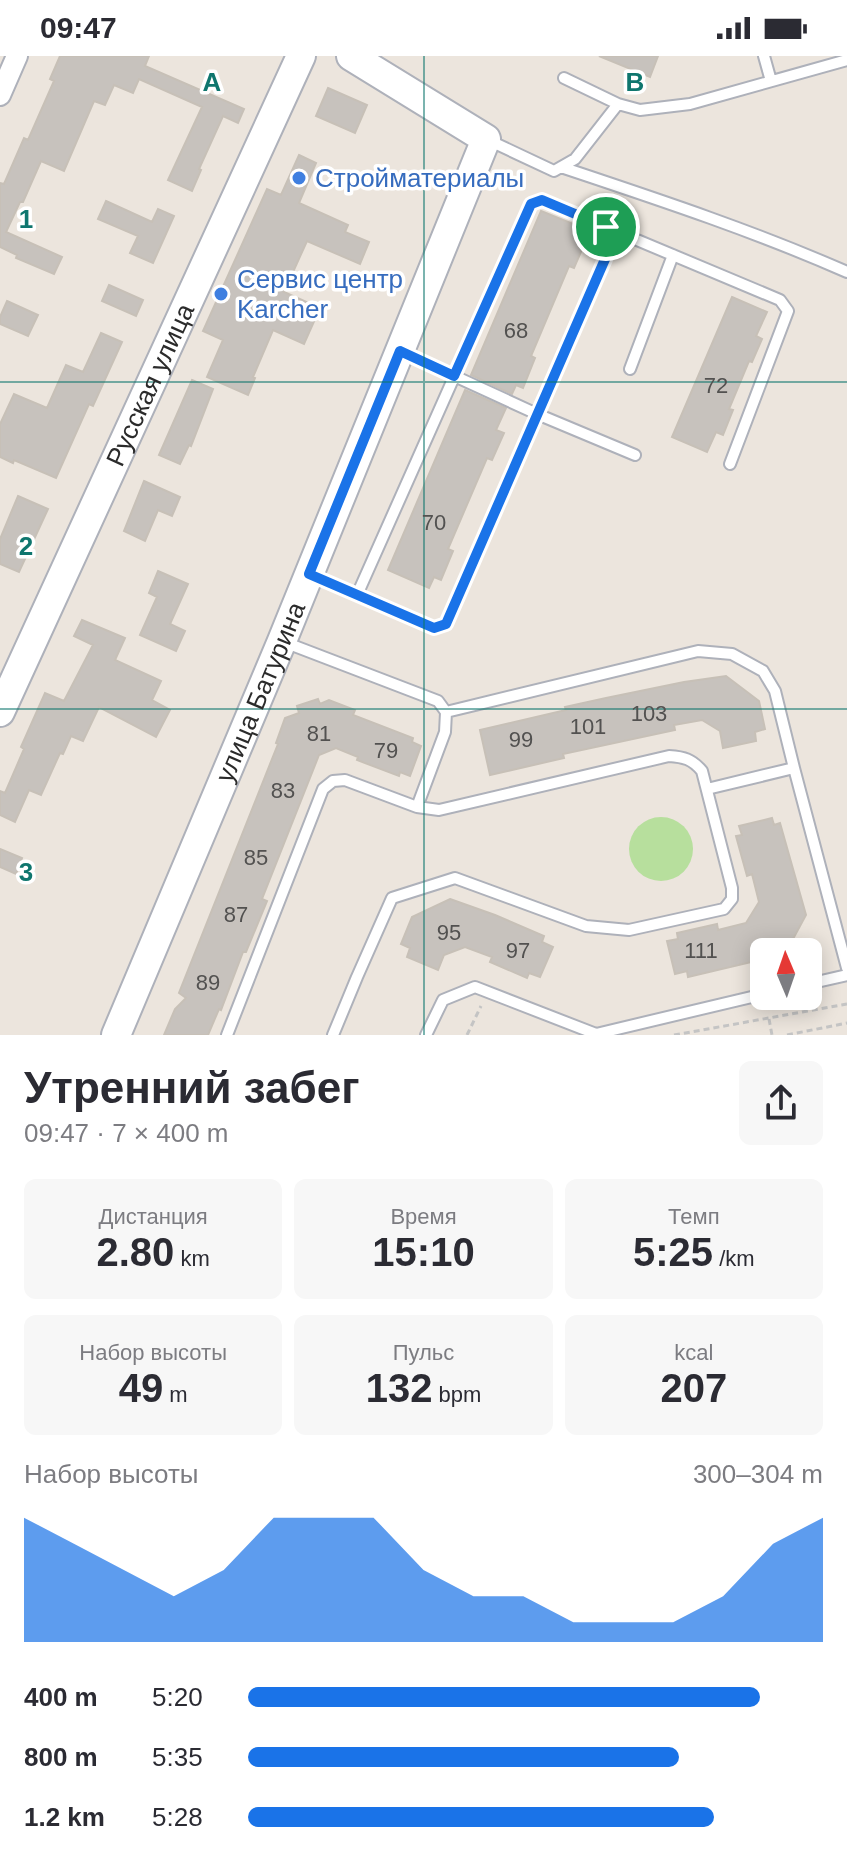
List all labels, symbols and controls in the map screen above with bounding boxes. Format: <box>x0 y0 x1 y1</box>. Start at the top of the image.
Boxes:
text: 09:47 <box>40 11 117 44</box>
text: A <box>203 67 222 97</box>
text: B <box>626 67 644 97</box>
place label: Стройматериалы <box>315 163 524 193</box>
marker: Стройматериалы <box>290 169 308 187</box>
pin <box>572 193 640 261</box>
text: 1 <box>19 204 33 234</box>
icon: arrive <box>584 205 628 249</box>
place label: Сервис центр Karcher <box>237 264 403 324</box>
marker: Сервис центр Karcher <box>212 285 230 303</box>
street label: Русская улица <box>100 298 201 471</box>
house number: 68 <box>504 318 528 343</box>
house number: 72 <box>704 373 728 398</box>
house number: 70 <box>422 510 446 535</box>
text: 2 <box>19 531 33 561</box>
street label: улица Батурина <box>209 597 311 787</box>
house number: 103 <box>631 701 667 726</box>
house number: 101 <box>570 714 606 739</box>
house number: 81 <box>307 721 331 746</box>
house number: 99 <box>509 727 533 752</box>
house number: 79 <box>374 738 398 763</box>
house number: 83 <box>271 778 295 803</box>
house number: 85 <box>244 845 268 870</box>
text: 3 <box>19 857 33 887</box>
house number: 87 <box>224 902 248 927</box>
house number: 95 <box>437 920 461 945</box>
house number: 97 <box>506 938 530 963</box>
house number: 111 <box>684 938 718 963</box>
north arrow <box>750 938 822 1010</box>
map controls <box>750 938 822 1010</box>
house number: 89 <box>196 970 220 995</box>
button: share <box>739 1061 823 1145</box>
text: Утренний забег <box>24 1063 359 1112</box>
text: 09:47 · 7 × 400 m <box>24 1118 229 1148</box>
text: Дистанция <box>99 1204 208 1229</box>
text: Время <box>390 1204 457 1229</box>
text: Темп <box>668 1204 720 1229</box>
text: 2.80 <box>97 1230 174 1274</box>
text: 15:10 <box>372 1230 475 1274</box>
text: 5:25 <box>633 1230 713 1274</box>
text: km <box>174 1246 210 1271</box>
text: /km <box>713 1246 755 1271</box>
text: Набор высоты <box>79 1340 227 1365</box>
text: Пульс <box>393 1340 454 1365</box>
text: kcal <box>674 1340 713 1365</box>
text: 49 <box>119 1366 163 1410</box>
text: 132 <box>366 1366 432 1410</box>
text: 207 <box>660 1366 727 1410</box>
text: m <box>163 1382 188 1407</box>
text: bpm <box>432 1382 481 1407</box>
text: Набор высоты <box>24 1459 199 1489</box>
text: 300–304 m <box>693 1459 823 1489</box>
text: 400 m <box>24 1682 98 1712</box>
text: 5:20 <box>152 1682 203 1712</box>
text: 800 m <box>24 1742 98 1772</box>
text: 5:35 <box>152 1742 203 1772</box>
text: 1.2 km <box>24 1802 105 1832</box>
text: 5:28 <box>152 1802 203 1832</box>

